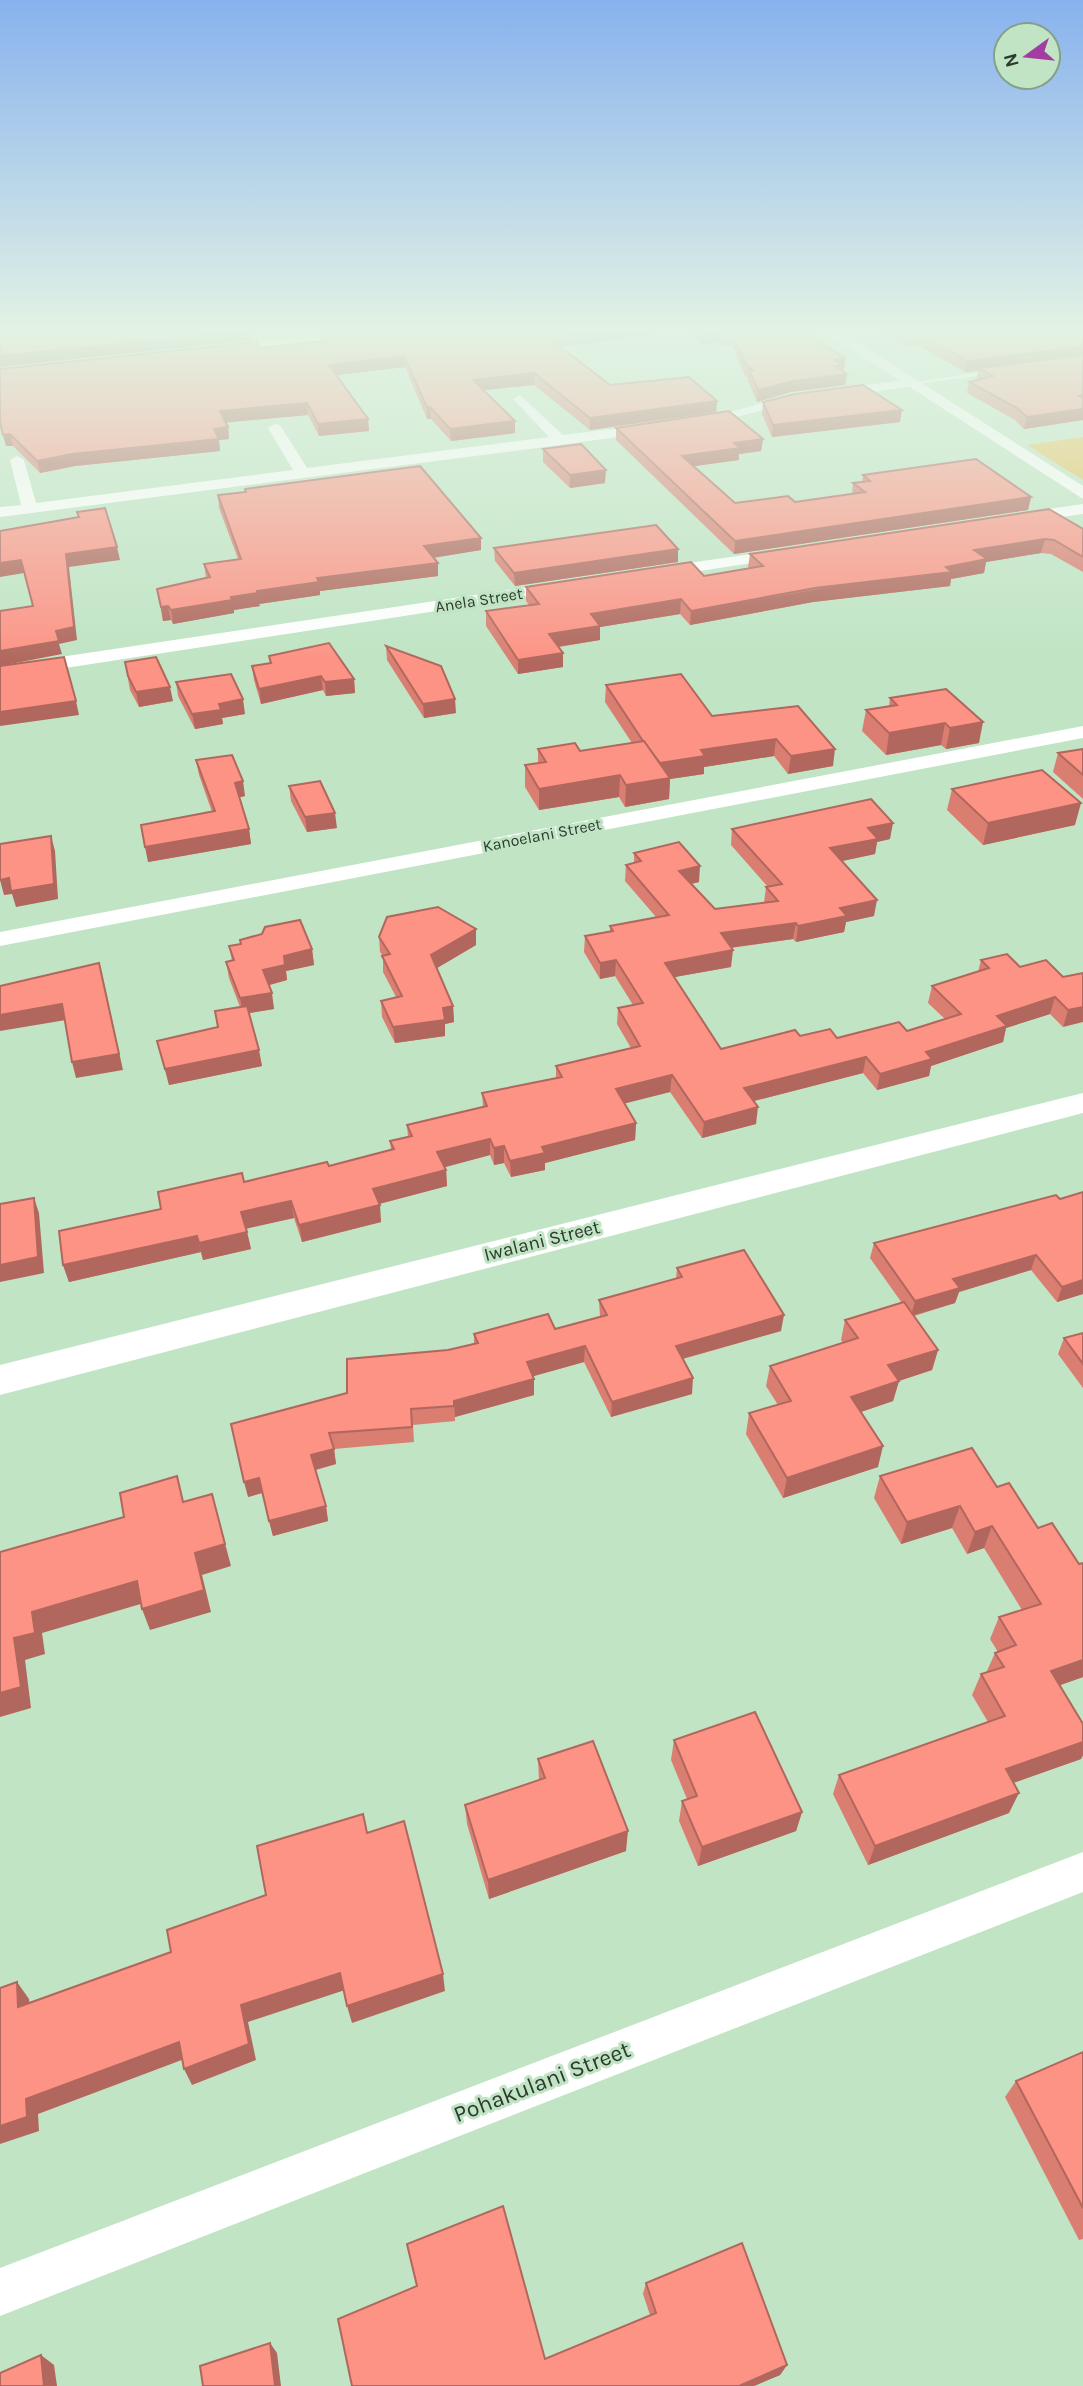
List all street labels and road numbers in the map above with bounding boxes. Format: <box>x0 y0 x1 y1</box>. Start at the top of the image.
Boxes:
street label: Anela Street <box>434 584 524 616</box>
street label: Kanoelani Street <box>481 814 603 856</box>
street label: Iwalani Street <box>482 1216 602 1266</box>
street label: Pohakulani Street <box>450 2036 635 2128</box>

